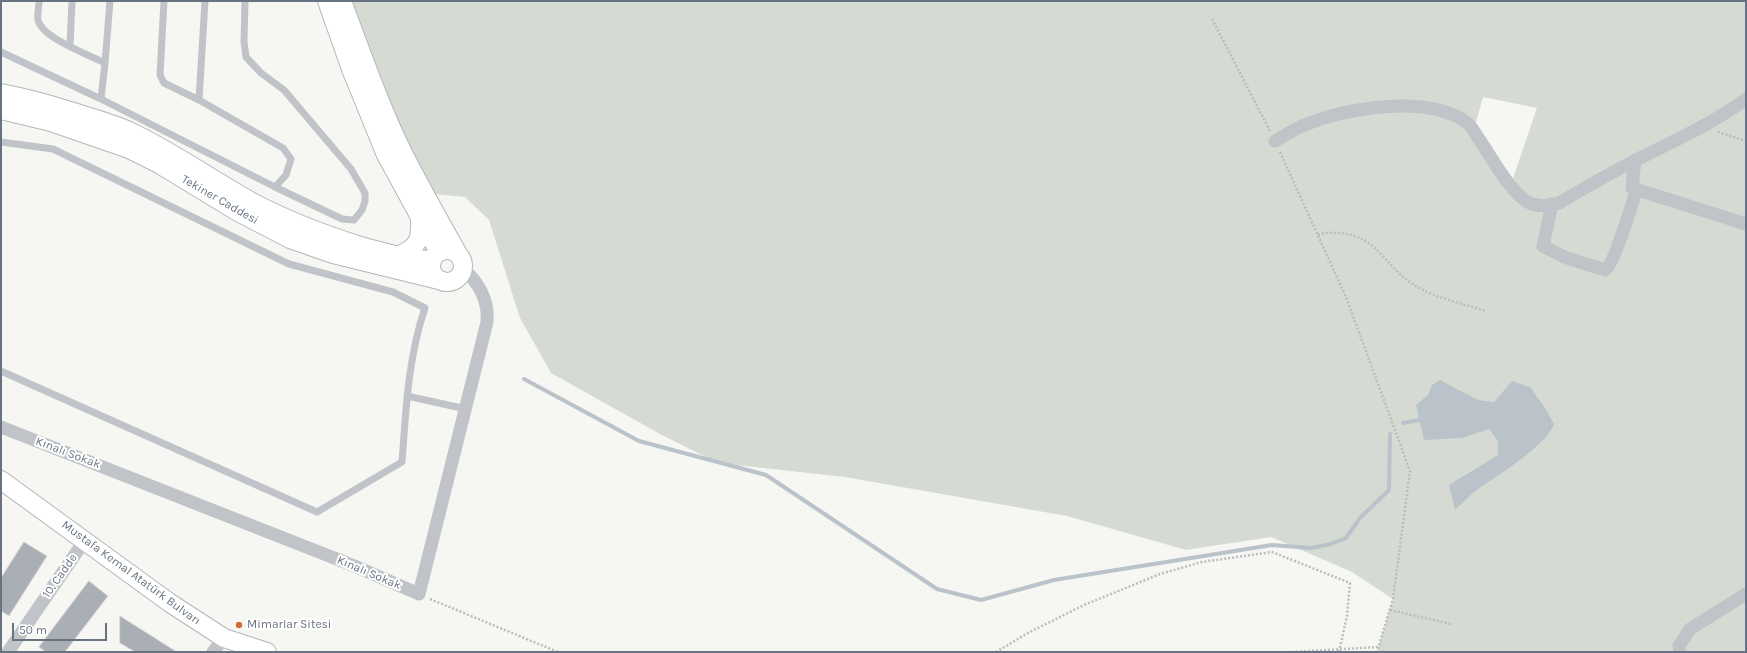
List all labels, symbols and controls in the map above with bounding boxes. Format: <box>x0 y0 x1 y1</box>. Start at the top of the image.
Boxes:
street label: Tekiner Caddesi <box>179 172 261 228</box>
street label: Kınalı Sokak <box>33 434 103 472</box>
street label: Mustafa Kemal Atatürk Bulvarı <box>59 518 203 628</box>
street label: 10. Cadde <box>40 551 80 601</box>
street label: Kınalı Sokak <box>335 553 403 593</box>
scale bar <box>14 615 109 641</box>
place label: Mimarlar Sitesi <box>247 618 331 632</box>
marker: Mimarlar Sitesi <box>234 620 244 630</box>
text: 50 m <box>19 623 47 637</box>

